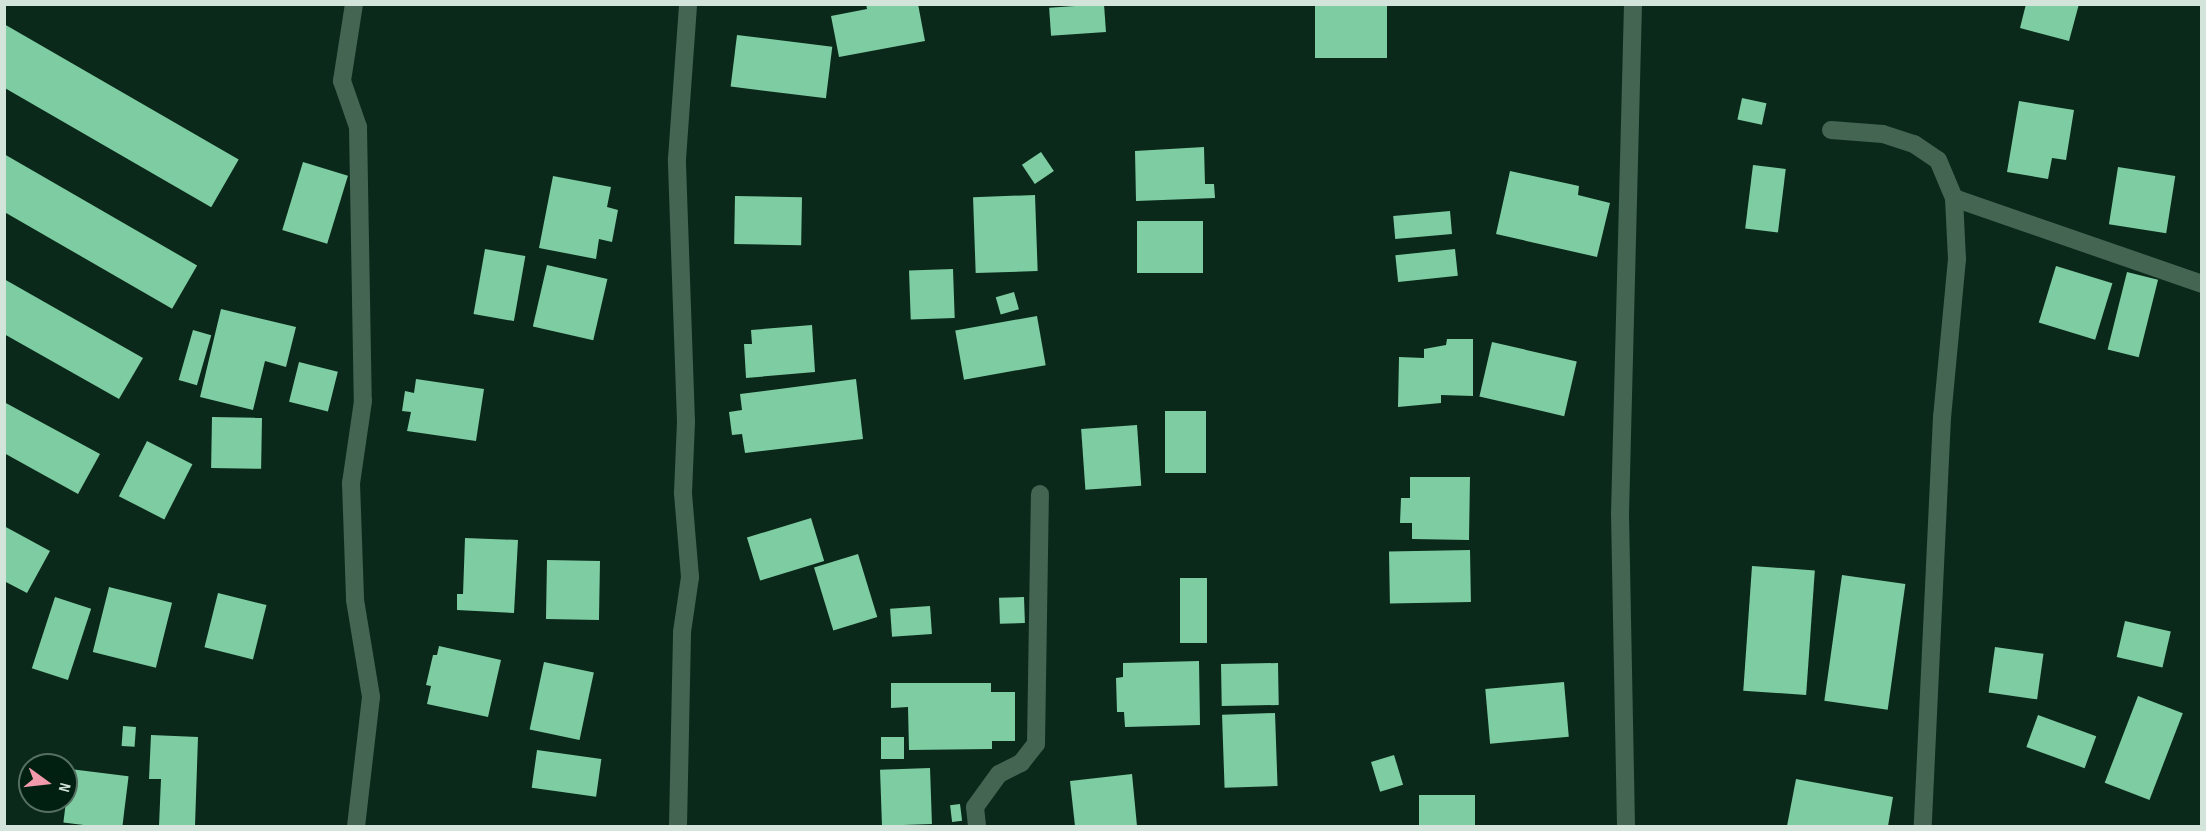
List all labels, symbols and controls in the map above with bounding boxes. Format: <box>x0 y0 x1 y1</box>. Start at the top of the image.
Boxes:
north arrow <box>18 753 78 813</box>
text: N <box>54 781 74 794</box>

